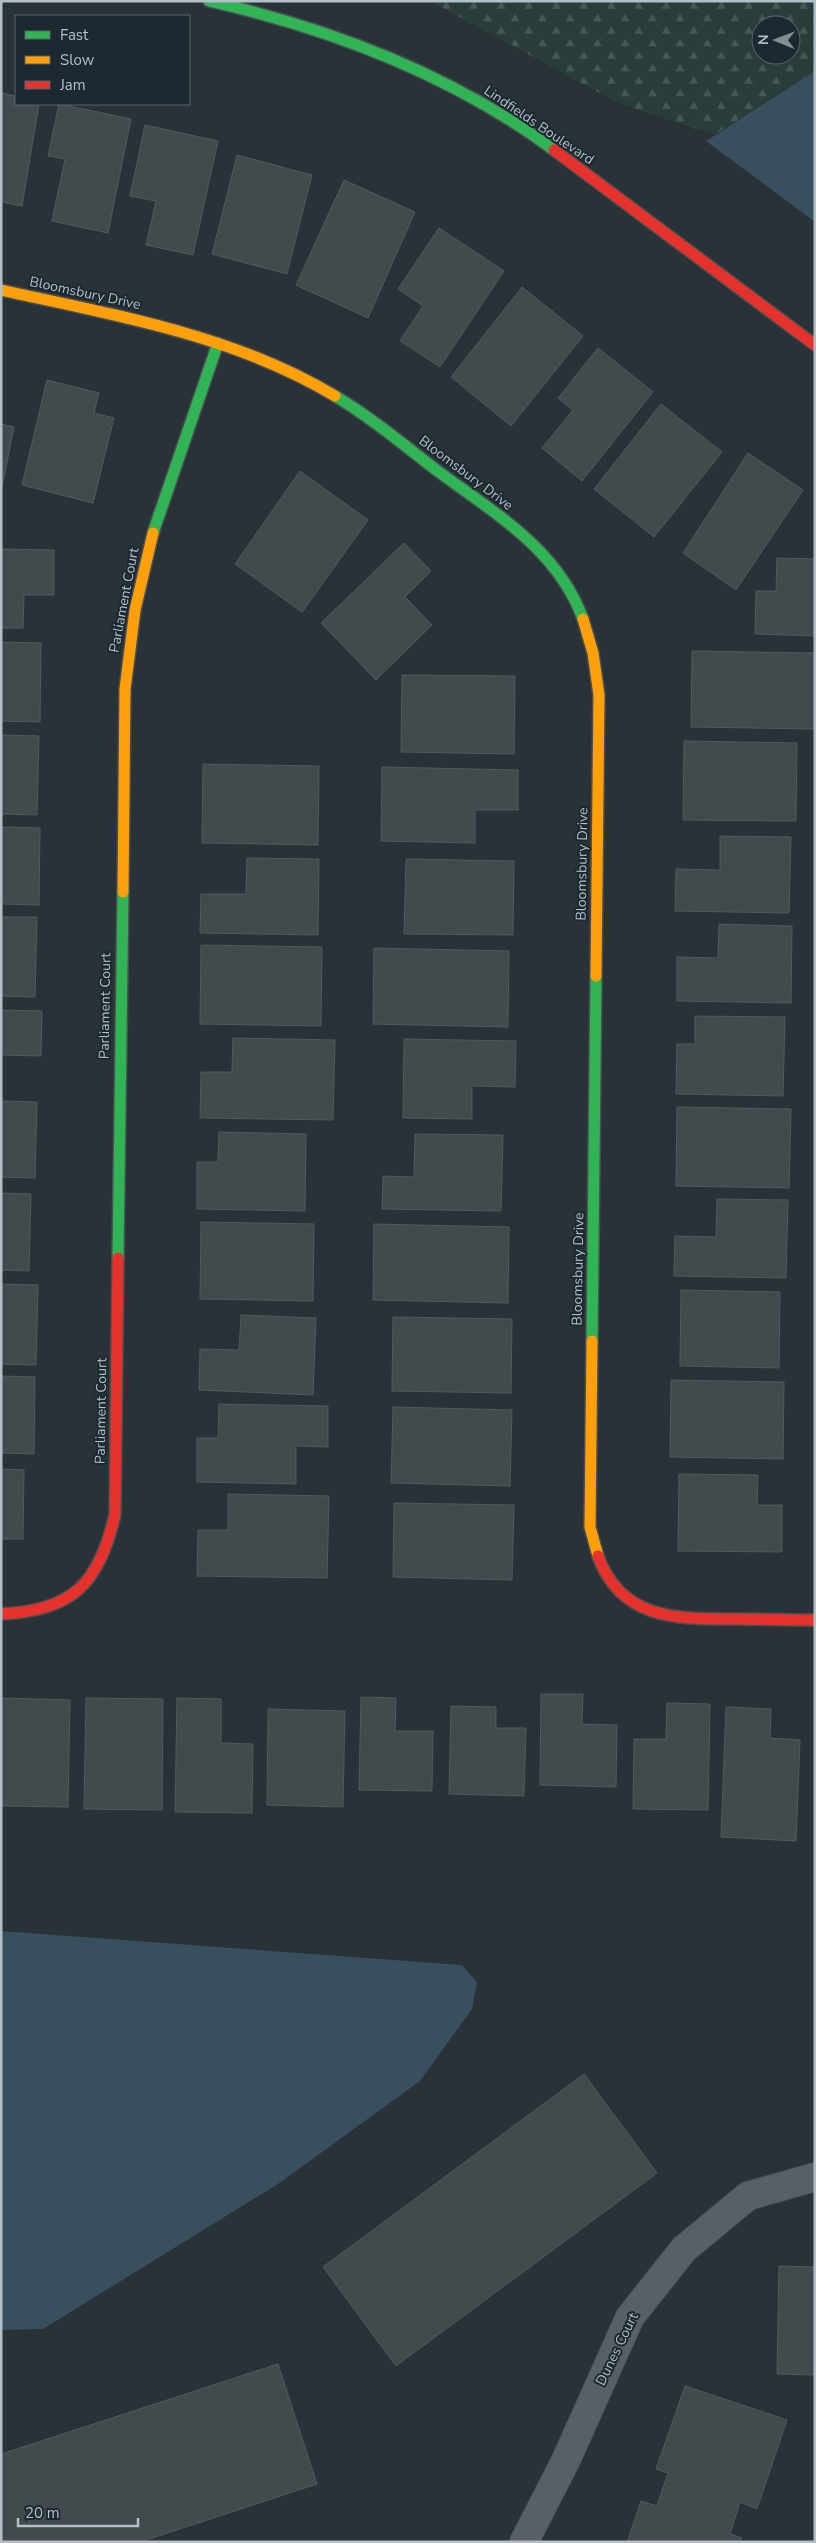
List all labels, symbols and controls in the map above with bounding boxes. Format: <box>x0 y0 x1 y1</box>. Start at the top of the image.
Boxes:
legend <box>15 15 190 105</box>
north arrow <box>751 15 801 65</box>
text: Fast <box>60 25 89 45</box>
text: N <box>754 34 773 45</box>
text: Slow <box>60 50 95 70</box>
text: Jam <box>59 75 86 95</box>
street label: Lindfields Boulevard <box>480 81 598 169</box>
street label: Bloomsbury Drive <box>28 272 142 314</box>
street label: Bloomsbury Drive <box>415 431 517 515</box>
street label: Parliament Court <box>105 546 144 654</box>
street label: Bloomsbury Drive <box>572 807 592 921</box>
street label: Parliament Court <box>95 952 115 1059</box>
street label: Bloomsbury Drive <box>568 1212 588 1326</box>
street label: Parliament Court <box>91 1357 111 1464</box>
street label: Dunes Court <box>591 2309 643 2389</box>
scale bar <box>18 2496 138 2528</box>
text: 20 m <box>25 2503 60 2523</box>

